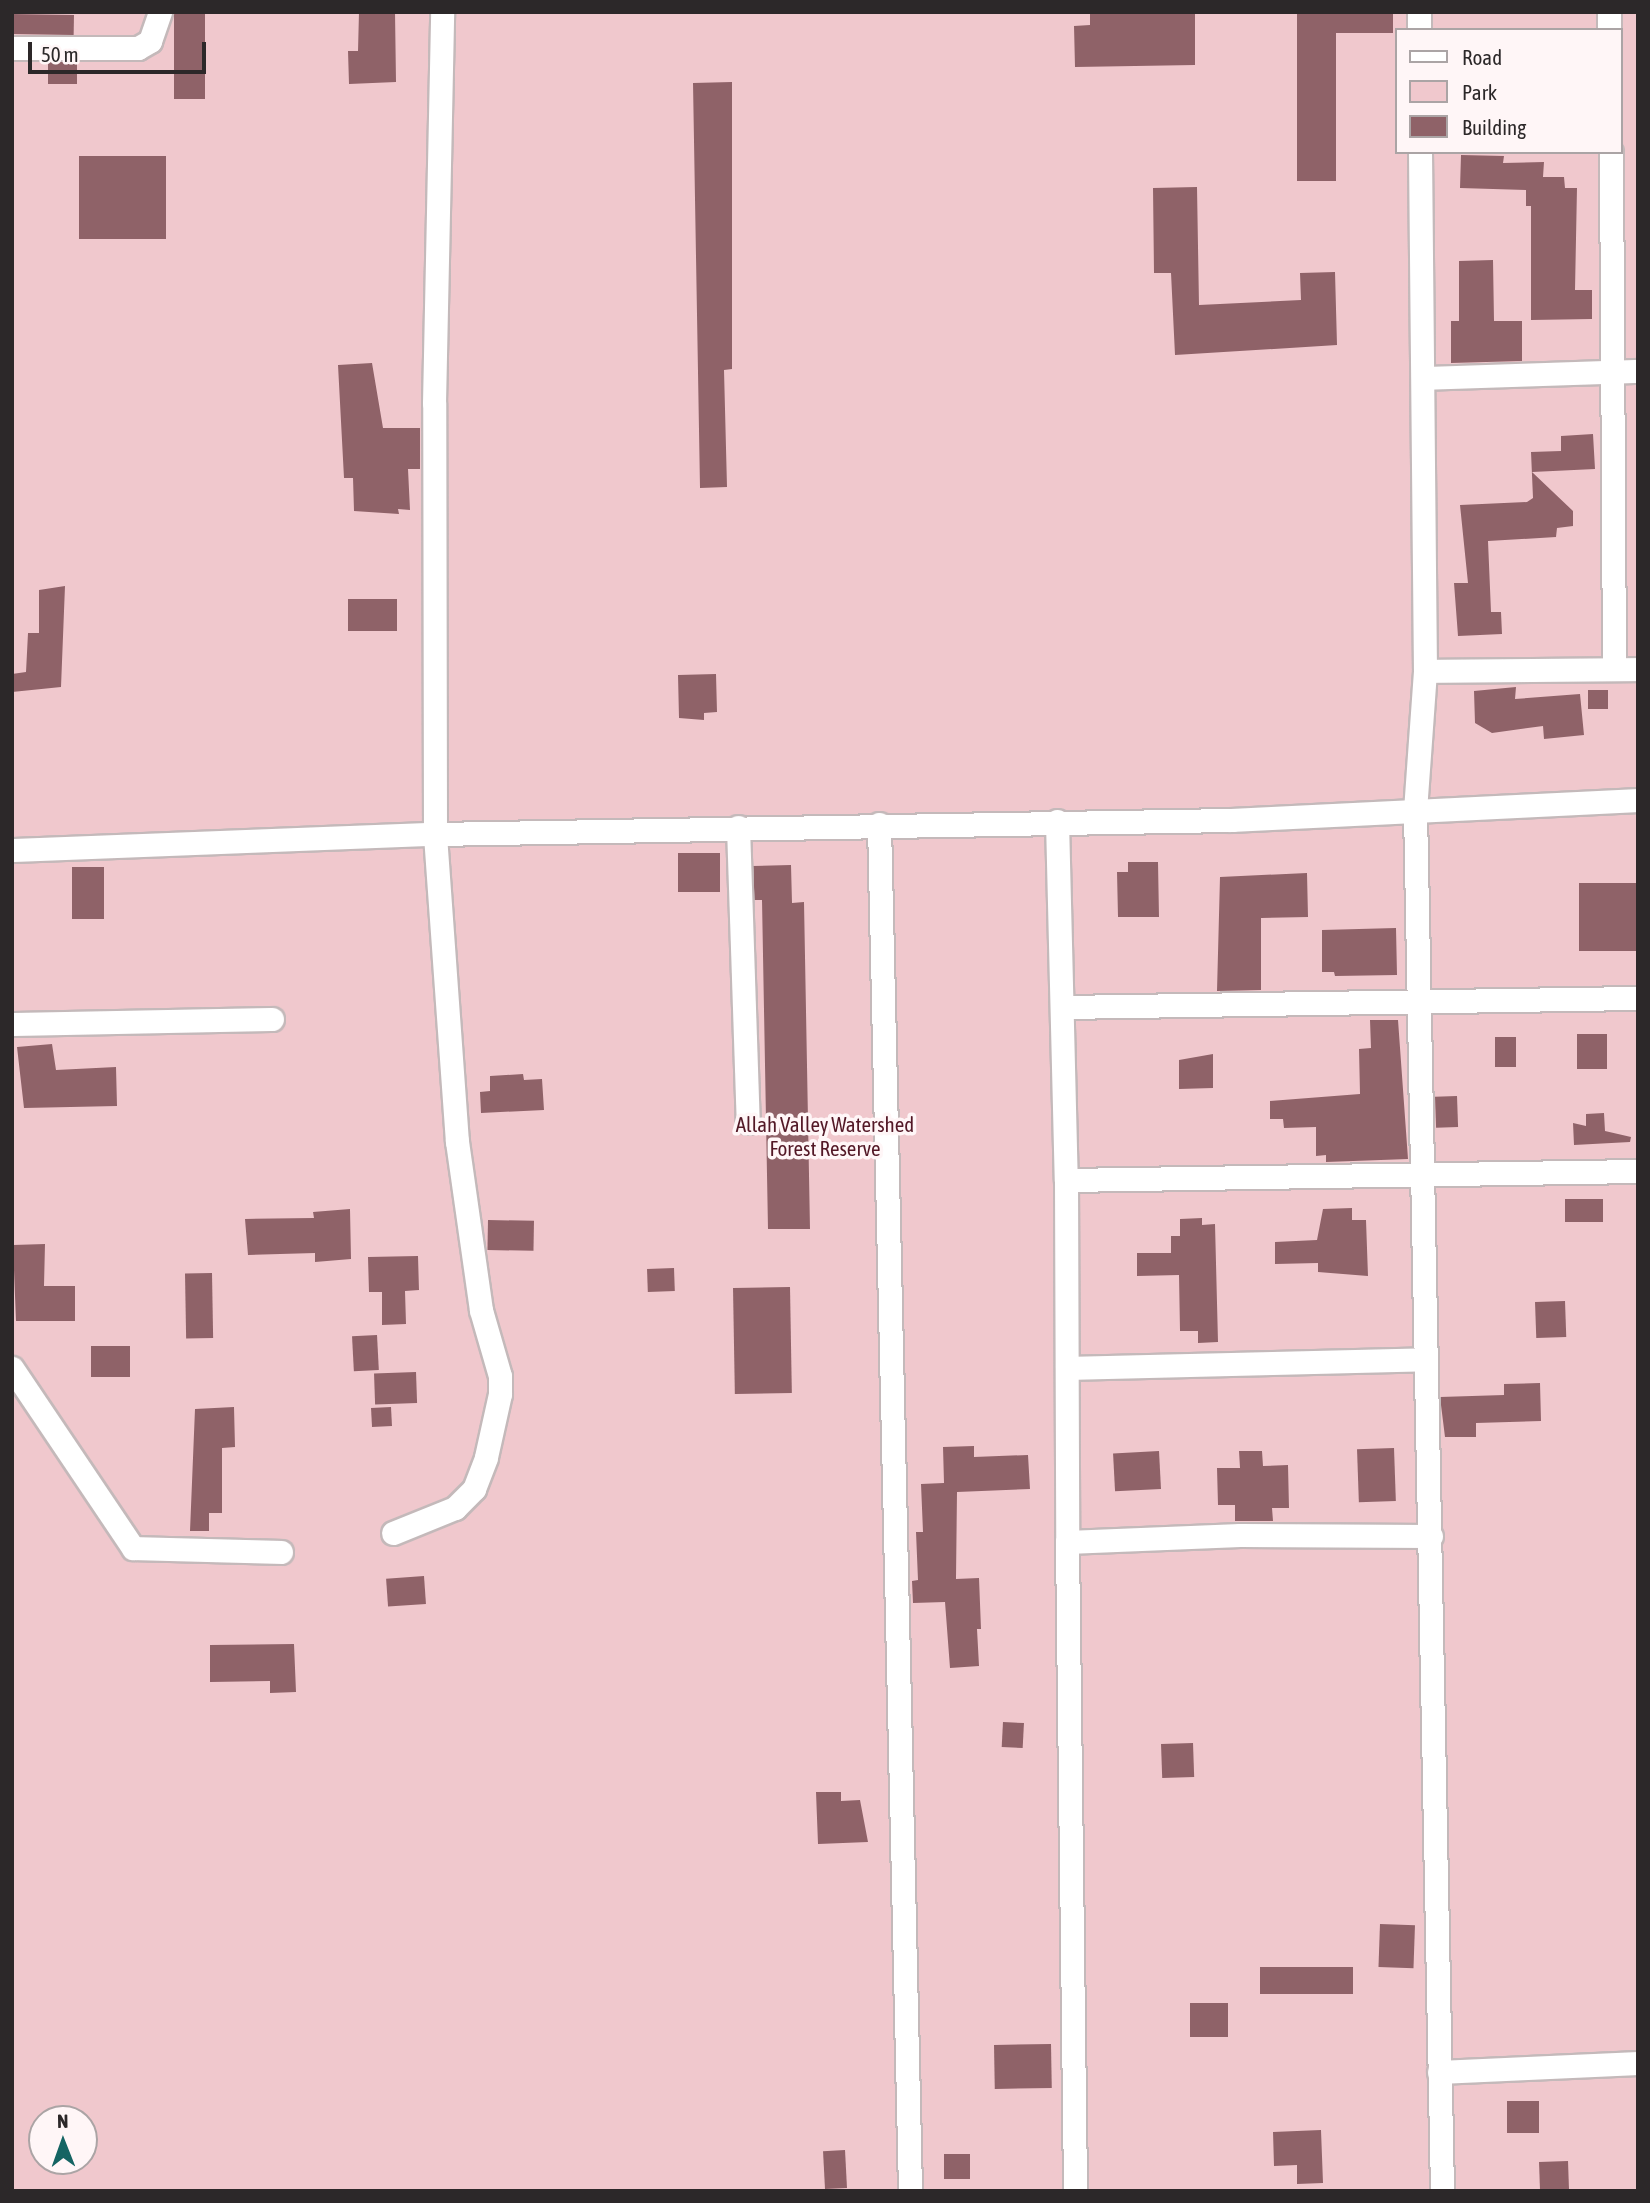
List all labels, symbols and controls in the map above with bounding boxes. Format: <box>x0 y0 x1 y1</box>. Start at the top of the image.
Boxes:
scale bar <box>32 28 210 72</box>
legend <box>1394 28 1622 154</box>
text: 50 m <box>41 42 79 66</box>
text: Road <box>1462 45 1502 69</box>
text: Park <box>1462 80 1497 104</box>
text: Building <box>1462 115 1526 139</box>
park label: Allah Valley Watershed Forest Reserve <box>736 1111 914 1161</box>
north arrow <box>28 2105 98 2175</box>
text: N <box>57 2110 68 2132</box>

